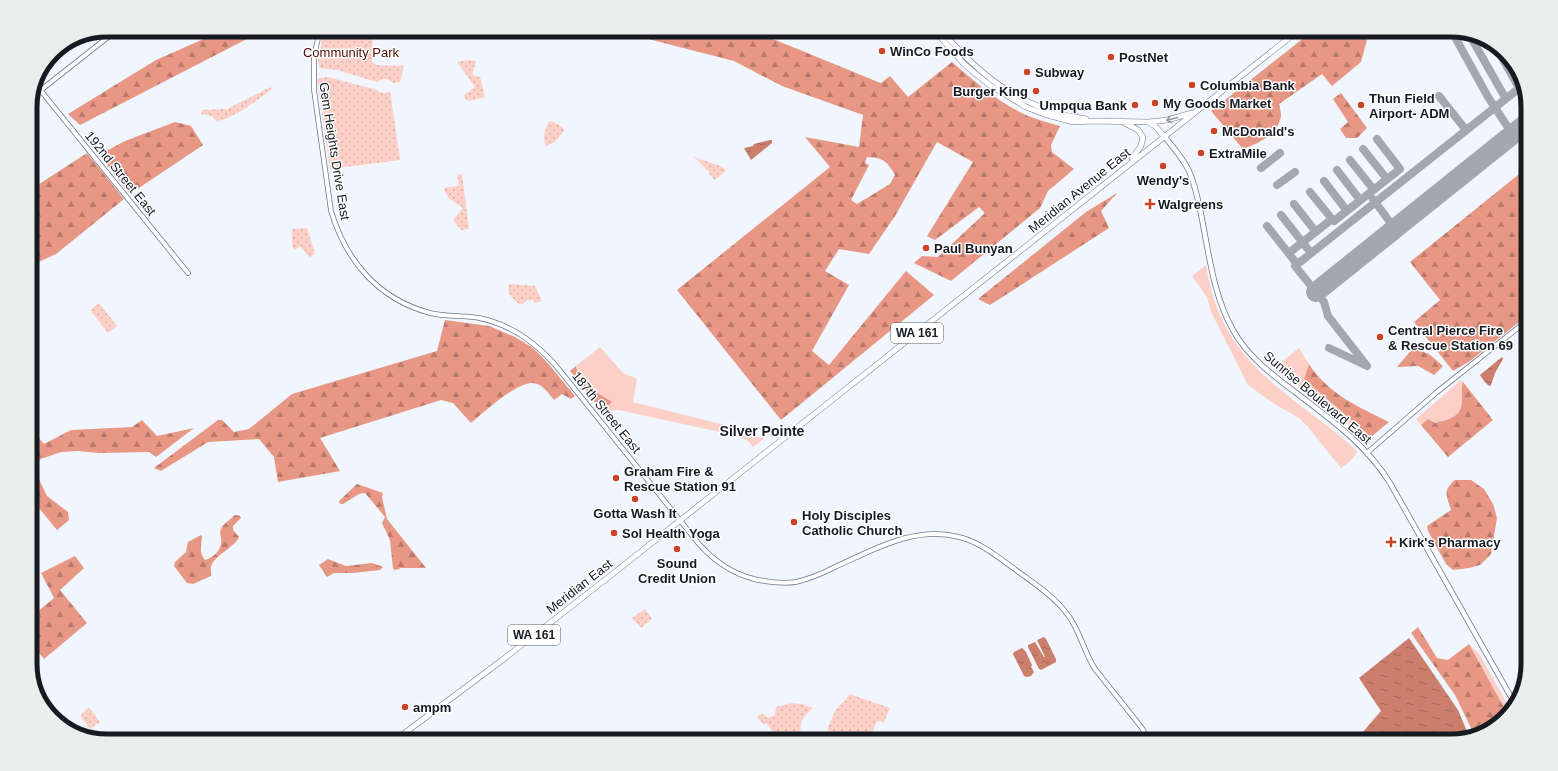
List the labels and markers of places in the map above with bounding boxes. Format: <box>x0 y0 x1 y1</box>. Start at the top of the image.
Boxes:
place label: WinCo Foods <box>890 44 974 59</box>
marker: WinCo Foods <box>877 46 887 56</box>
place label: PostNet <box>1119 50 1169 65</box>
marker: PostNet <box>1106 52 1116 62</box>
place label: Subway <box>1035 65 1085 80</box>
marker: Subway <box>1022 67 1032 77</box>
place label: Columbia Bank <box>1200 78 1295 93</box>
marker: Columbia Bank <box>1187 80 1197 90</box>
place label: Burger King <box>953 84 1028 99</box>
marker: Burger King <box>1031 86 1041 96</box>
place label: Thun Field Airport- ADM <box>1369 91 1449 121</box>
place label: My Goods Market <box>1163 96 1272 111</box>
place label: Umpqua Bank <box>1040 98 1128 113</box>
marker: My Goods Market <box>1150 98 1160 108</box>
marker: Umpqua Bank <box>1130 100 1140 110</box>
marker: Thun Field Airport- ADM <box>1356 100 1366 110</box>
place label: McDonald's <box>1222 124 1294 139</box>
marker: McDonald's <box>1209 126 1219 136</box>
place label: ExtraMile <box>1209 146 1267 161</box>
marker: ExtraMile <box>1196 148 1206 158</box>
marker: Wendy's <box>1158 161 1168 171</box>
place label: Wendy's <box>1137 173 1189 188</box>
place label: Walgreens <box>1158 197 1223 212</box>
marker: Walgreens <box>1145 199 1155 209</box>
place label: Paul Bunyan <box>934 241 1013 256</box>
marker: Paul Bunyan <box>921 243 931 253</box>
place label: Central Pierce Fire & Rescue Station 69 <box>1388 323 1513 353</box>
marker: Central Pierce Fire & Rescue Station 69 <box>1375 332 1385 342</box>
place label: Graham Fire & Rescue Station 91 <box>624 464 736 494</box>
marker: Graham Fire & Rescue Station 91 <box>611 473 621 483</box>
marker: Gotta Wash It <box>630 494 640 504</box>
place label: Gotta Wash It <box>593 506 677 521</box>
place label: Holy Disciples Catholic Church <box>802 508 902 538</box>
marker: Holy Disciples Catholic Church <box>789 517 799 527</box>
place label: Sol Health Yoga <box>622 526 721 541</box>
marker: Sol Health Yoga <box>609 528 619 538</box>
place label: Kirk's Pharmacy <box>1399 535 1501 550</box>
marker: Kirk's Pharmacy <box>1386 537 1396 547</box>
marker: Sound Credit Union <box>672 544 682 554</box>
place label: Sound Credit Union <box>638 556 716 586</box>
place label: ampm <box>413 700 451 715</box>
marker: ampm <box>400 702 410 712</box>

